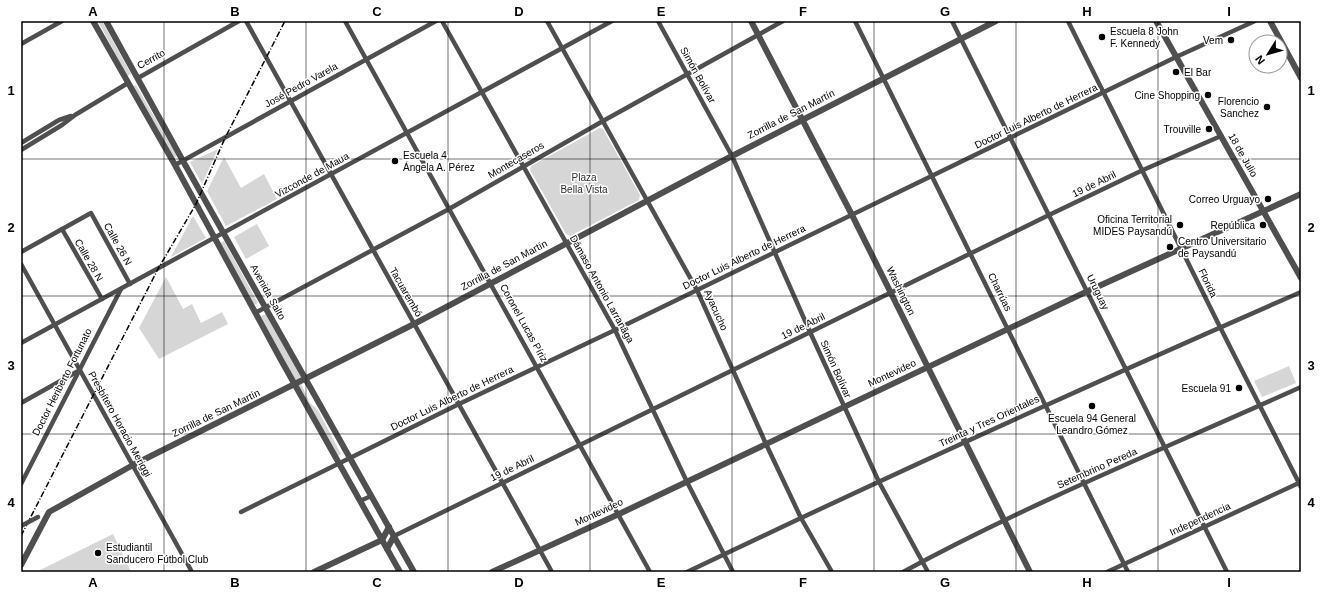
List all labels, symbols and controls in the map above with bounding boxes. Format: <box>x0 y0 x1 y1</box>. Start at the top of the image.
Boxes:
text: A <box>88 4 98 19</box>
text: B <box>230 4 240 19</box>
text: C <box>372 4 382 19</box>
text: D <box>514 4 524 19</box>
text: E <box>657 4 666 19</box>
text: F <box>799 4 807 19</box>
text: G <box>940 4 950 19</box>
text: H <box>1082 4 1092 19</box>
text: I <box>1227 4 1231 19</box>
place label: Escuela 8 John F. Kennedy <box>1110 26 1178 49</box>
marker: Escuela 8 John F. Kennedy <box>1097 32 1107 42</box>
north arrow <box>1248 34 1288 74</box>
place label: Vem <box>1203 35 1223 46</box>
marker: Vem <box>1226 35 1236 45</box>
street label: Simón Bolívar <box>678 45 718 105</box>
street label: Cerrito <box>135 47 167 71</box>
text: N <box>1253 53 1267 67</box>
street label: José Pedro Varela <box>263 60 340 110</box>
marker: El Bar <box>1171 67 1181 77</box>
place label: El Bar <box>1184 67 1212 78</box>
street label: Doctor Luis Alberto de Herrera <box>973 81 1099 151</box>
text: 1 <box>7 83 15 98</box>
text: 1 <box>1307 83 1315 98</box>
street label: Zorrilla de San Martín <box>746 87 836 141</box>
place label: Cine Shopping <box>1134 90 1200 101</box>
marker: Cine Shopping <box>1203 90 1213 100</box>
place label: Florencio Sanchez <box>1218 96 1259 119</box>
marker: Florencio Sanchez <box>1262 102 1272 112</box>
place label: Trouville <box>1164 124 1201 135</box>
marker: Trouville <box>1204 124 1214 134</box>
street label: 18 de Julio <box>1226 131 1260 179</box>
street label: Montecaseros <box>486 140 546 180</box>
street label: Vizconde de Maua <box>273 150 351 200</box>
place label: Escuela 4 Ángela A. Pérez <box>403 150 475 173</box>
marker: Escuela 4 Ángela A. Pérez <box>390 156 400 166</box>
street label: 19 de Abril <box>1070 169 1118 199</box>
park label: Plaza Bella Vista <box>560 172 608 195</box>
place label: Correo Urguayo <box>1189 194 1260 205</box>
marker: Correo Urguayo <box>1263 194 1273 204</box>
place label: Oficina Territorial MIDES Paysandú <box>1093 214 1172 237</box>
text: 2 <box>7 220 15 235</box>
marker: Oficina Territorial MIDES Paysandú <box>1175 220 1185 230</box>
place label: República <box>1211 220 1255 231</box>
marker: República <box>1258 220 1268 230</box>
text: 2 <box>1307 220 1315 235</box>
street label: Calle 26 N <box>102 221 134 267</box>
street label: Doctor Luis Alberto de Herrera <box>681 222 807 292</box>
street label: Dámaso Antonio Larranãga <box>568 233 637 345</box>
place label: Centro Universitario de Paysandú <box>1178 236 1267 259</box>
street label: Calle 28 N <box>73 237 105 283</box>
street label: Zorrilla de San Martín <box>459 238 549 292</box>
marker: Centro Universitario de Paysandú <box>1165 242 1175 252</box>
street label: Avenida Salto <box>248 262 288 322</box>
street label: Tacuarembó <box>387 265 425 319</box>
street label: Washington <box>885 265 917 317</box>
street label: Florida <box>1196 267 1220 300</box>
street label: Charrúas <box>986 271 1014 313</box>
street label: Uruguay <box>1085 273 1111 311</box>
street label: Coronel Lucas Píriz <box>498 282 550 364</box>
street label: Ayacucho <box>702 288 730 333</box>
street label: 19 de Abril <box>779 311 827 341</box>
street label: Doctor Heriberto Fortunato <box>30 326 94 437</box>
street label: Simón Bolívar <box>818 338 854 400</box>
street label: Montevideo <box>866 357 918 389</box>
text: 3 <box>7 358 15 373</box>
text: 3 <box>1307 358 1315 373</box>
street label: Doctor Luis Alberto de Herrera <box>389 363 515 433</box>
street label: Presbítero Horacio Meriggi <box>86 369 154 479</box>
place label: Escuela 91 <box>1182 383 1231 394</box>
marker: Escuela 91 <box>1234 383 1244 393</box>
street label: Zorrilla de San Martín <box>170 387 262 439</box>
street label: Treinta y Tres Orientales <box>937 393 1041 449</box>
marker: Escuela 94 General Leandro Gómez <box>1087 401 1097 411</box>
place label: Escuela 94 General Leandro Gómez <box>1048 413 1136 436</box>
street label: Setembrino Pereda <box>1055 445 1139 491</box>
street label: 19 de Abril <box>488 453 536 483</box>
text: 4 <box>7 495 15 510</box>
text: 4 <box>1307 495 1315 510</box>
street label: Montevideo <box>573 496 625 528</box>
street label: Independencia <box>1168 500 1232 538</box>
place label: Estudiantil Sanducero Fútbol Club <box>106 542 209 565</box>
marker: Estudiantil Sanducero Fútbol Club <box>93 548 103 558</box>
text: A <box>88 575 98 590</box>
text: B <box>230 575 240 590</box>
text: C <box>372 575 382 590</box>
text: D <box>514 575 524 590</box>
text: E <box>657 575 666 590</box>
text: F <box>799 575 807 590</box>
text: G <box>940 575 950 590</box>
text: H <box>1082 575 1092 590</box>
text: I <box>1227 575 1231 590</box>

